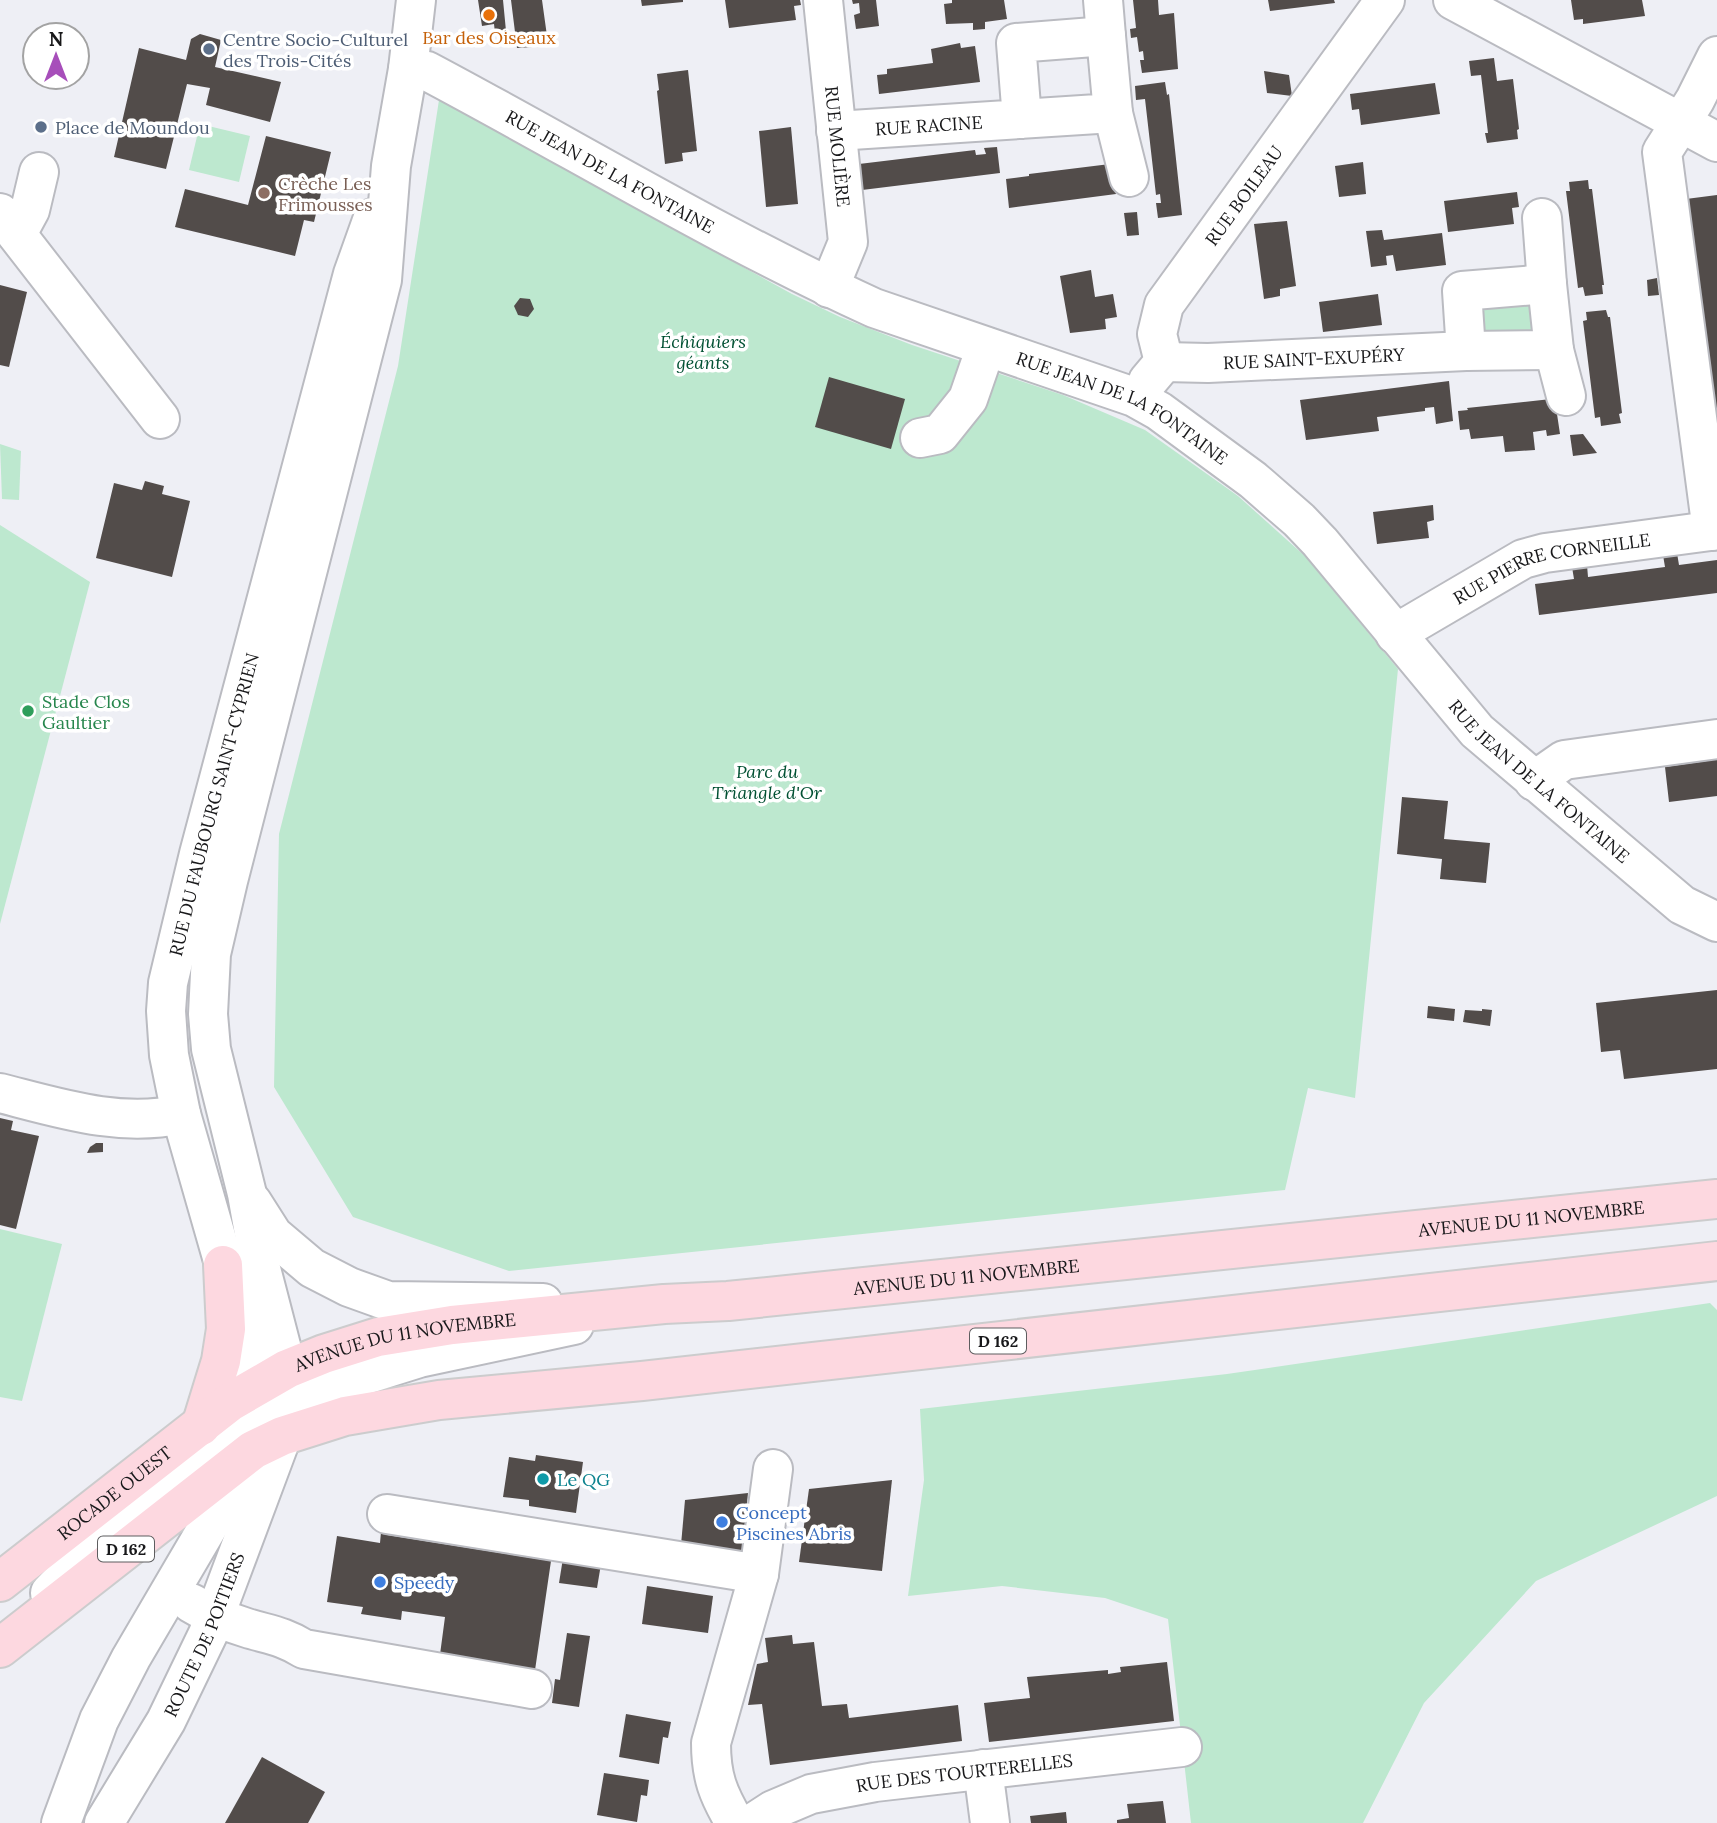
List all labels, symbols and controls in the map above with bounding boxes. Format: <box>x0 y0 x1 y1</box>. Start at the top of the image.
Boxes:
marker: Bar des Oiseaux <box>481 7 497 23</box>
north arrow <box>21 21 91 91</box>
place label: Bar des Oiseaux <box>422 26 556 49</box>
text: N <box>49 27 64 51</box>
place label: Centre Socio-Culturel des Trois-Cités <box>223 28 408 72</box>
marker: Centre Socio-Culturel des Trois-Cités <box>201 41 217 57</box>
street label: RUE MOLIÈRE <box>820 85 856 208</box>
street label: RUE JEAN DE LA FONTAINE <box>502 104 719 238</box>
street label: RUE RACINE <box>874 110 983 140</box>
place label: Place de Moundou <box>55 116 210 139</box>
marker: Place de Moundou <box>33 119 49 135</box>
street label: RUE BOILEAU <box>1200 141 1287 250</box>
place label: Crèche Les Frimousses <box>278 172 373 216</box>
marker: Crèche Les Frimousses <box>256 185 272 201</box>
park label: Échiquiers géants <box>660 330 746 374</box>
street label: RUE SAINT-EXUPÉRY <box>1223 342 1406 374</box>
street label: RUE JEAN DE LA FONTAINE <box>1013 346 1233 469</box>
street label: RUE PIERRE CORNEILLE <box>1449 528 1652 609</box>
street label: RUE DU FAUBOURG SAINT-CYPRIEN <box>163 650 263 958</box>
place label: Stade Clos Gaultier <box>42 690 130 734</box>
street label: RUE JEAN DE LA FONTAINE <box>1444 694 1635 867</box>
marker: Stade Clos Gaultier <box>20 703 36 719</box>
park label: Parc du Triangle d'Or <box>712 760 823 804</box>
street label: AVENUE DU 11 NOVEMBRE <box>1416 1195 1645 1241</box>
street label: AVENUE DU 11 NOVEMBRE <box>851 1253 1080 1300</box>
street label: AVENUE DU 11 NOVEMBRE <box>290 1307 517 1377</box>
road number: D 162 <box>970 1329 1026 1354</box>
street label: ROCADE OUEST <box>52 1440 176 1545</box>
place label: Le QG <box>557 1468 610 1491</box>
marker: Le QG <box>535 1471 551 1487</box>
place label: Concept Piscines Abris <box>736 1501 852 1545</box>
marker: Concept Piscines Abris <box>714 1514 730 1530</box>
road number: D 162 <box>98 1536 154 1562</box>
street label: ROUTE DE POITIERS <box>158 1549 249 1721</box>
place label: Speedy <box>394 1571 455 1594</box>
marker: Speedy <box>372 1574 388 1590</box>
street label: RUE DES TOURTERELLES <box>854 1748 1074 1797</box>

